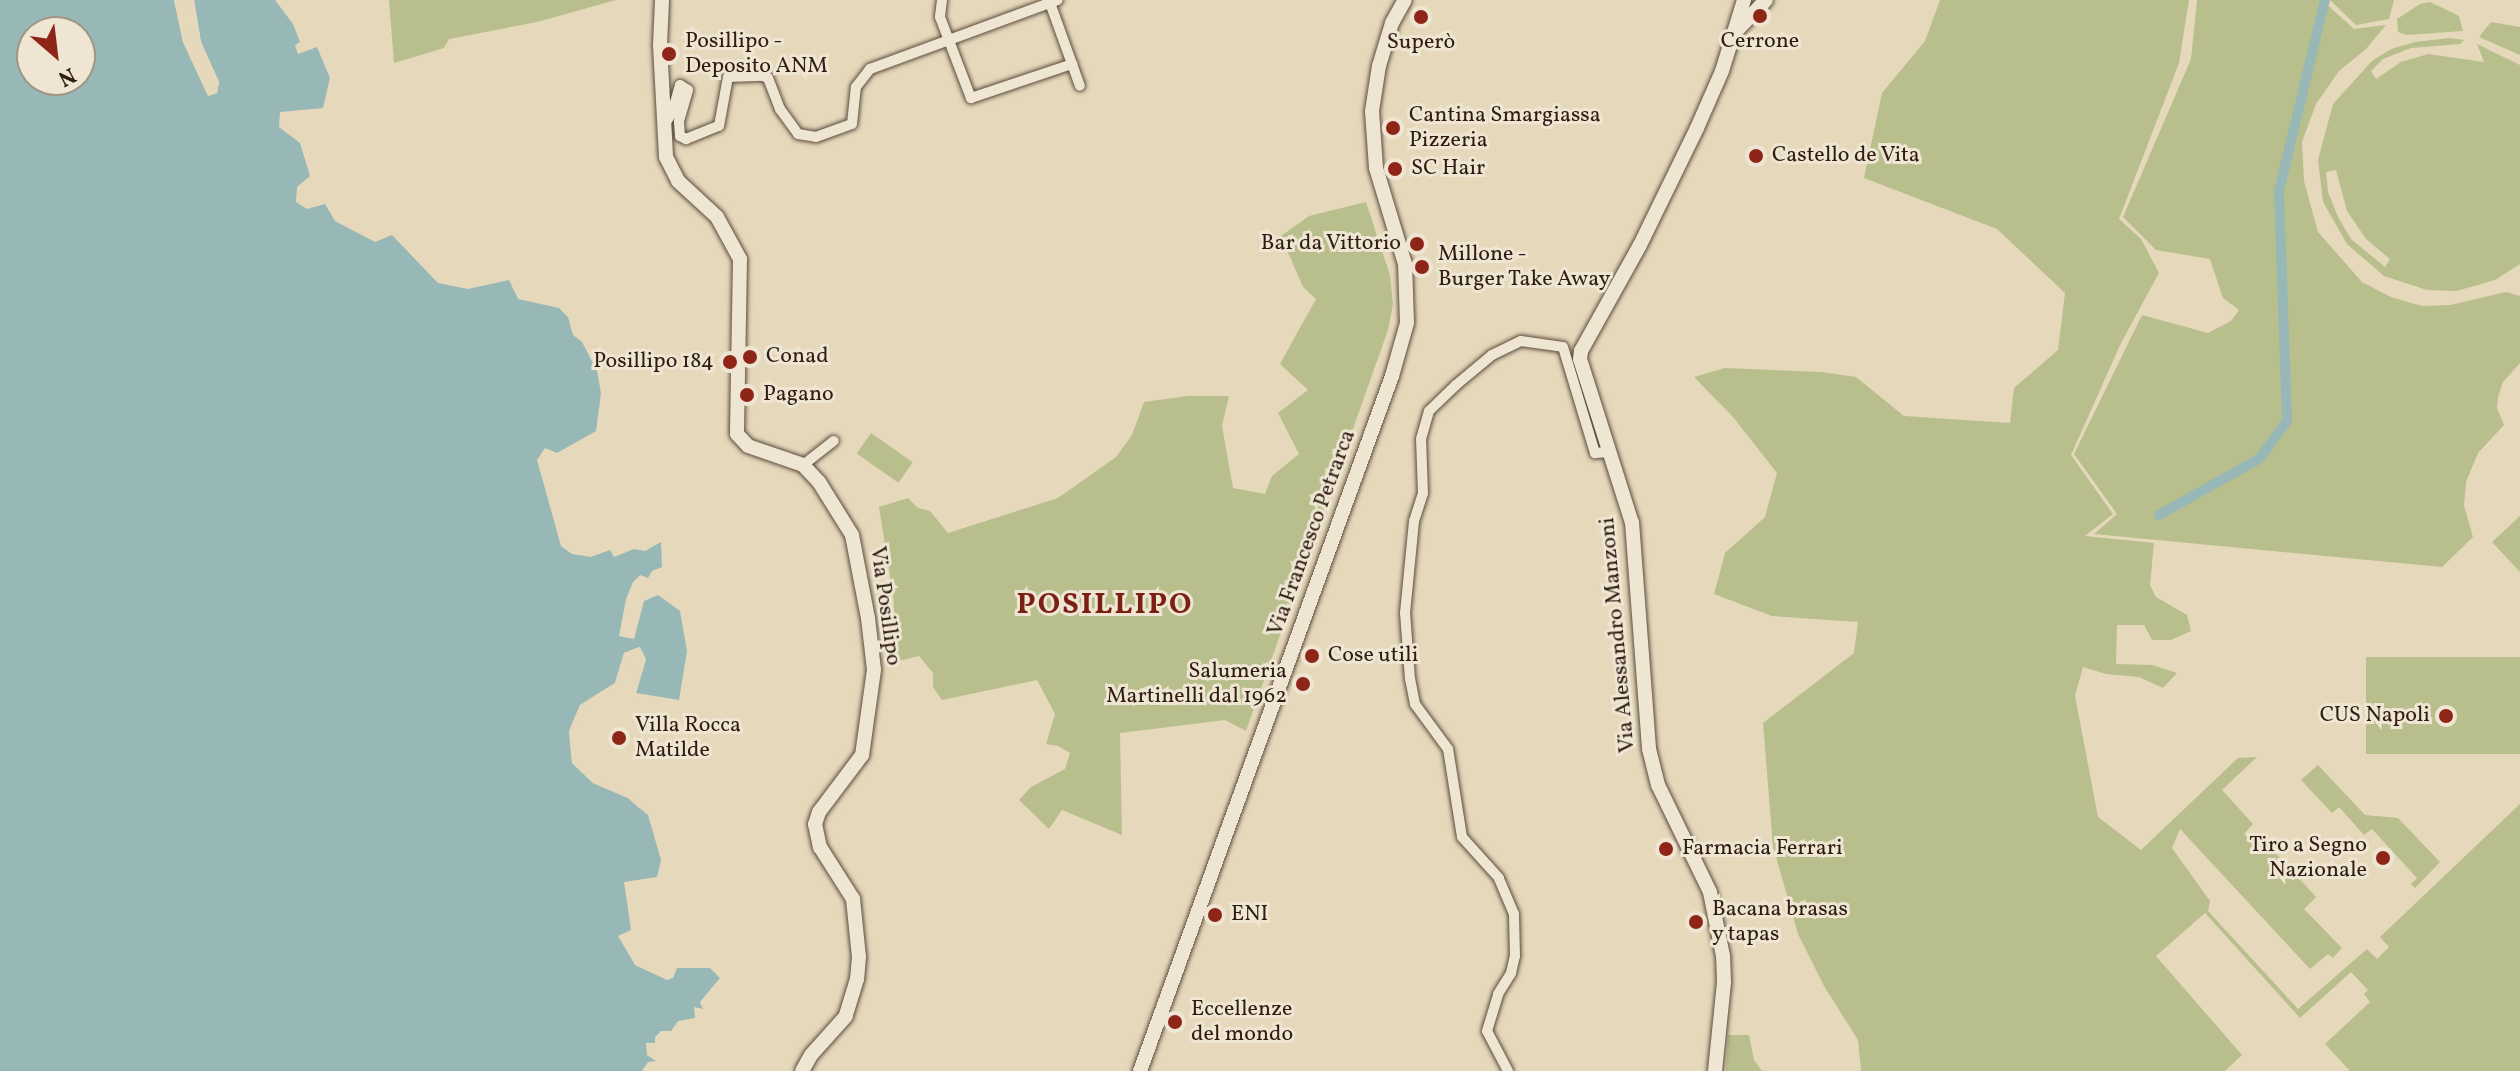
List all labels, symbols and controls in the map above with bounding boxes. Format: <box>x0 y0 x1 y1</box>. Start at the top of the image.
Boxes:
marker: Cerrone <box>1751 7 1769 25</box>
marker: Superò <box>1412 8 1430 26</box>
north arrow <box>16 16 96 96</box>
place label: Posillipo - Deposito ANM <box>685 28 828 80</box>
place label: Cerrone <box>1721 29 1799 55</box>
place label: Superò <box>1387 30 1455 56</box>
marker: Posillipo - Deposito ANM <box>660 45 678 63</box>
text: N <box>52 58 81 93</box>
place label: Cantina Smargiassa Pizzeria <box>1409 102 1601 154</box>
marker: Cantina Smargiassa Pizzeria <box>1384 119 1402 137</box>
place label: Castello de Vita <box>1772 143 1920 169</box>
marker: Castello de Vita <box>1747 147 1765 165</box>
place label: SC Hair <box>1411 156 1485 182</box>
marker: SC Hair <box>1386 160 1404 178</box>
place label: Bar da Vittorio <box>1260 231 1401 257</box>
marker: Bar da Vittorio <box>1408 235 1426 253</box>
place label: Millone - Burger Take Away <box>1438 241 1611 292</box>
marker: Millone - Burger Take Away <box>1413 258 1431 276</box>
place label: Conad <box>766 344 829 370</box>
marker: Conad <box>741 348 759 366</box>
place label: Posillipo 184 <box>593 349 714 375</box>
marker: Posillipo 184 <box>721 353 739 371</box>
place label: Pagano <box>763 382 834 408</box>
marker: Pagano <box>738 386 756 404</box>
street label: Via Francesco Petrarca <box>1262 426 1362 640</box>
street label: Via Alessandro Manzoni <box>1595 516 1641 754</box>
street label: Via Posillipo <box>864 545 906 667</box>
district label: POSILLIPO <box>1017 587 1193 623</box>
place label: Cose utili <box>1328 643 1418 669</box>
marker: Cose utili <box>1303 647 1321 665</box>
place label: Salumeria Martinelli dal 1962 <box>1106 658 1287 710</box>
marker: Salumeria Martinelli dal 1962 <box>1294 675 1312 693</box>
place label: CUS Napoli <box>2320 703 2430 729</box>
marker: CUS Napoli <box>2437 707 2455 725</box>
place label: Villa Rocca Matilde <box>635 712 741 764</box>
marker: Villa Rocca Matilde <box>610 729 628 747</box>
place label: Tiro a Segno Nazionale <box>2249 832 2367 884</box>
place label: Farmacia Ferrari <box>1682 836 1843 862</box>
marker: Farmacia Ferrari <box>1657 840 1675 858</box>
marker: Tiro a Segno Nazionale <box>2374 849 2392 867</box>
place label: Bacana brasas y tapas <box>1712 896 1848 948</box>
place label: ENI <box>1231 902 1268 928</box>
marker: ENI <box>1206 906 1224 924</box>
marker: Bacana brasas y tapas <box>1687 913 1705 931</box>
place label: Eccellenze del mondo <box>1191 996 1293 1048</box>
marker: Eccellenze del mondo <box>1166 1013 1184 1031</box>

